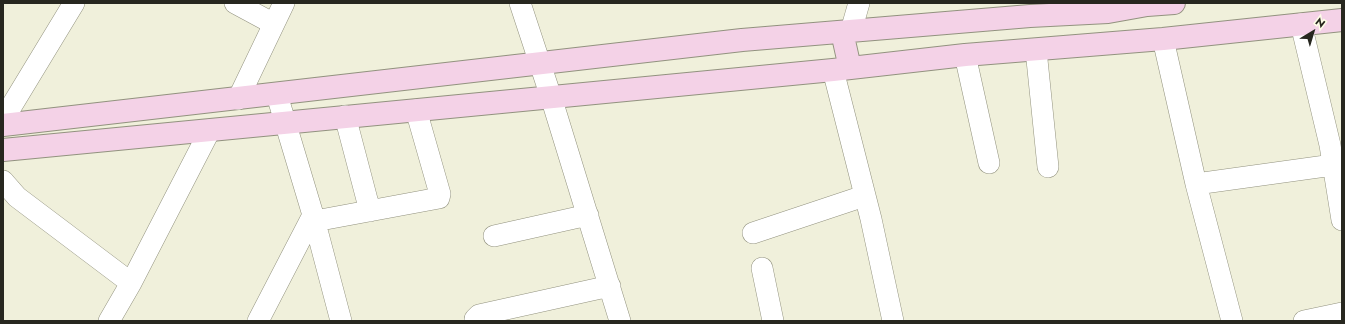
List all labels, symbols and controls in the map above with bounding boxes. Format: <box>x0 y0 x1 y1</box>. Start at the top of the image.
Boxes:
north arrow <box>1293 12 1333 52</box>
text: N <box>1312 14 1329 32</box>

